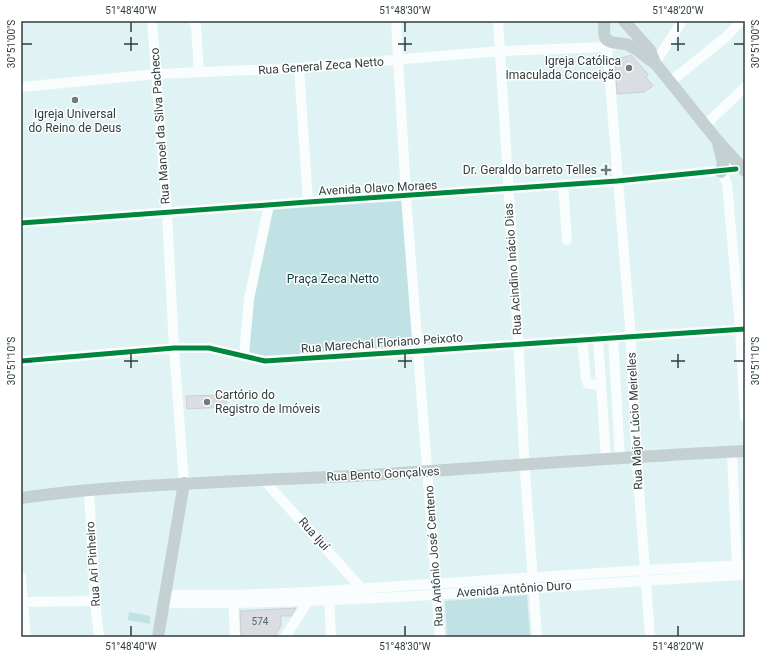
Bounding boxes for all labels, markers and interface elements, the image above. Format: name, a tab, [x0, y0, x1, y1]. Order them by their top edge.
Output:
text: 51°48'40"W	[105, 5, 157, 16]
text: 51°48'30"W	[379, 5, 431, 16]
text: 51°48'20"W	[652, 5, 704, 16]
text: 30°51'00"S	[6, 20, 17, 68]
text: 30°51'00"S	[750, 20, 761, 68]
street label: Rua Manoel da Silva Pacheco	[148, 47, 172, 205]
place label: Igreja Católica Imaculada Conceição	[506, 54, 621, 82]
street label: Rua General Zeca Netto	[258, 55, 384, 77]
marker: Igreja Católica Imaculada Conceição	[624, 63, 634, 73]
marker: Igreja Universal do Reino de Deus	[70, 95, 80, 105]
place label: Igreja Universal do Reino de Deus	[29, 107, 121, 135]
place label: Dr. Geraldo barreto Telles	[463, 163, 597, 177]
marker: Dr. Geraldo barreto Telles	[600, 164, 612, 176]
street label: Avenida Olavo Moraes	[318, 178, 438, 198]
street label: Rua Acindino Inácio Dias	[501, 203, 525, 335]
park label: Praça Zeca Netto	[287, 272, 379, 286]
street label: Rua Marechal Floriano Peixoto	[300, 330, 464, 356]
text: 30°51'10"S	[6, 337, 17, 385]
text: 30°51'10"S	[750, 337, 761, 385]
street label: Rua Major Lúcio Meirelles	[624, 352, 646, 490]
place label: Cartório do Registro de Imóveis	[215, 388, 320, 416]
marker: Cartório do Registro de Imóveis	[202, 397, 212, 407]
street label: Rua Bento Gonçalves	[326, 464, 440, 484]
street label: Rua Antônio José Centeno	[422, 485, 446, 627]
street label: Rua Ijuí	[296, 515, 333, 554]
street label: Rua Ari Pinheiro	[83, 521, 103, 607]
street label: Avenida Antônio Duro	[456, 578, 572, 600]
house number: 574	[252, 616, 269, 627]
text: 51°48'40"W	[105, 641, 157, 652]
text: 51°48'30"W	[379, 641, 431, 652]
text: 51°48'20"W	[652, 641, 704, 652]

